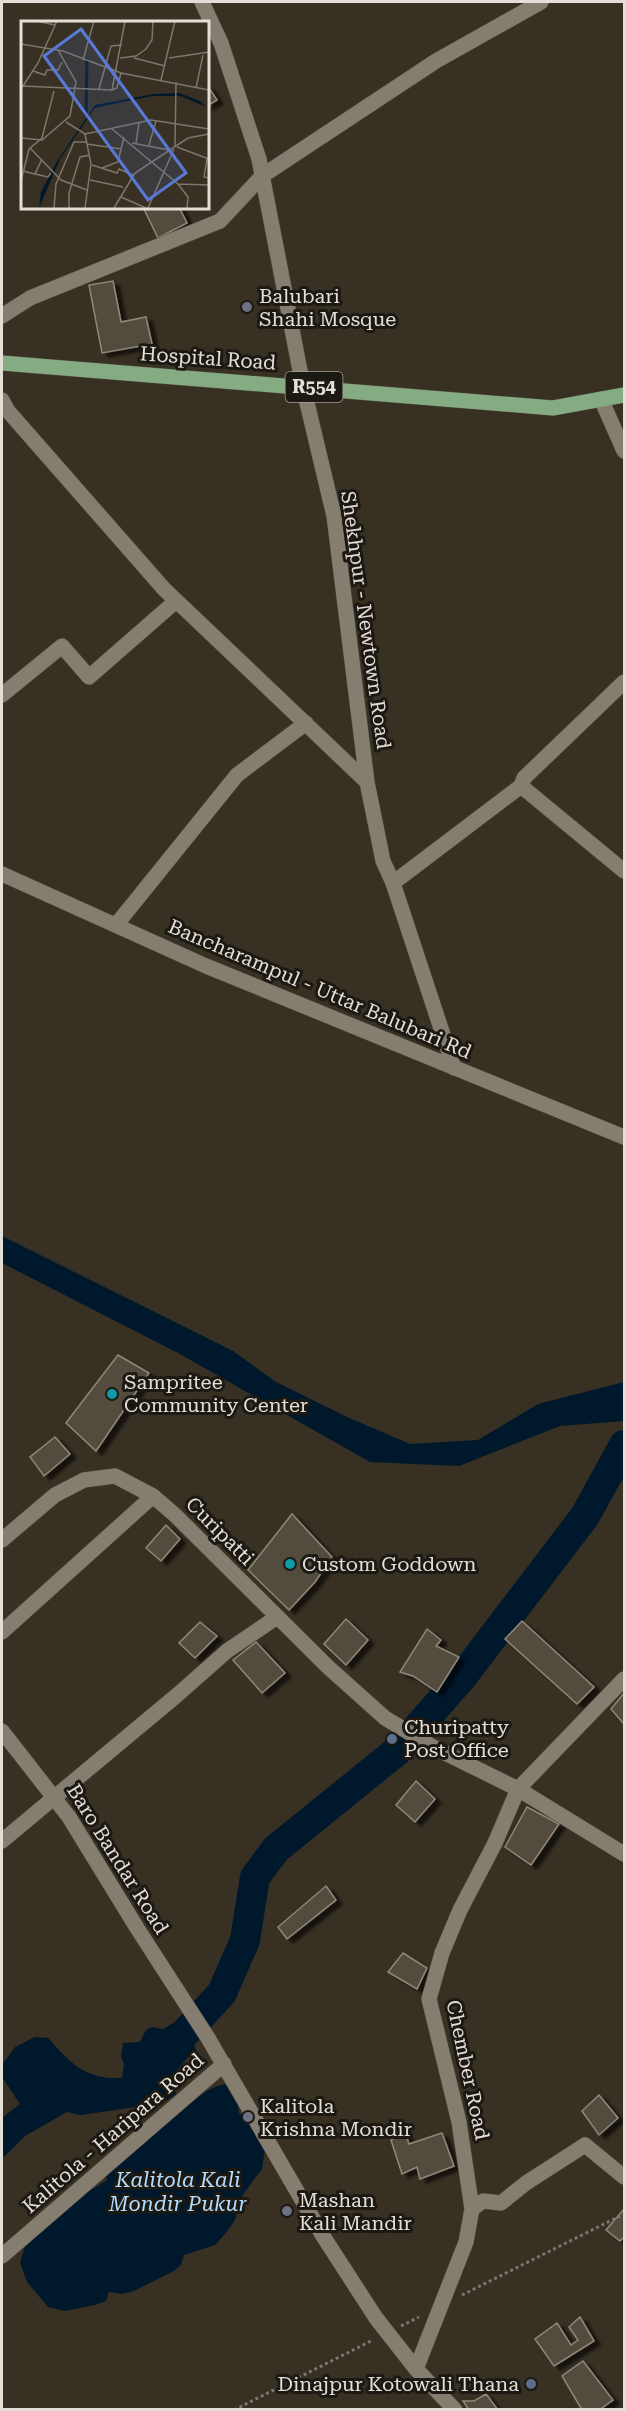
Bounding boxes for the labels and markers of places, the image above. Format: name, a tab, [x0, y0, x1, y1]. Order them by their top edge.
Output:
place label: Balubari Shahi Mosque	[259, 284, 396, 331]
marker: Balubari Shahi Mosque	[240, 300, 254, 314]
place label: Sampritee Community Center	[124, 1370, 308, 1417]
marker: Sampritee Community Center	[105, 1387, 119, 1401]
place label: Custom Goddown	[302, 1552, 477, 1576]
marker: Custom Goddown	[283, 1557, 297, 1571]
place label: Churipatty Post Office	[404, 1715, 509, 1762]
marker: Churipatty Post Office	[385, 1732, 399, 1746]
place label: Kalitola Krishna Mondir	[260, 2094, 412, 2141]
marker: Kalitola Krishna Mondir	[241, 2110, 255, 2124]
place label: Mashan Kali Mandir	[299, 2188, 412, 2235]
marker: Mashan Kali Mandir	[280, 2204, 294, 2218]
place label: Dinajpur Kotowali Thana	[277, 2372, 519, 2396]
marker: Dinajpur Kotowali Thana	[524, 2377, 538, 2391]

